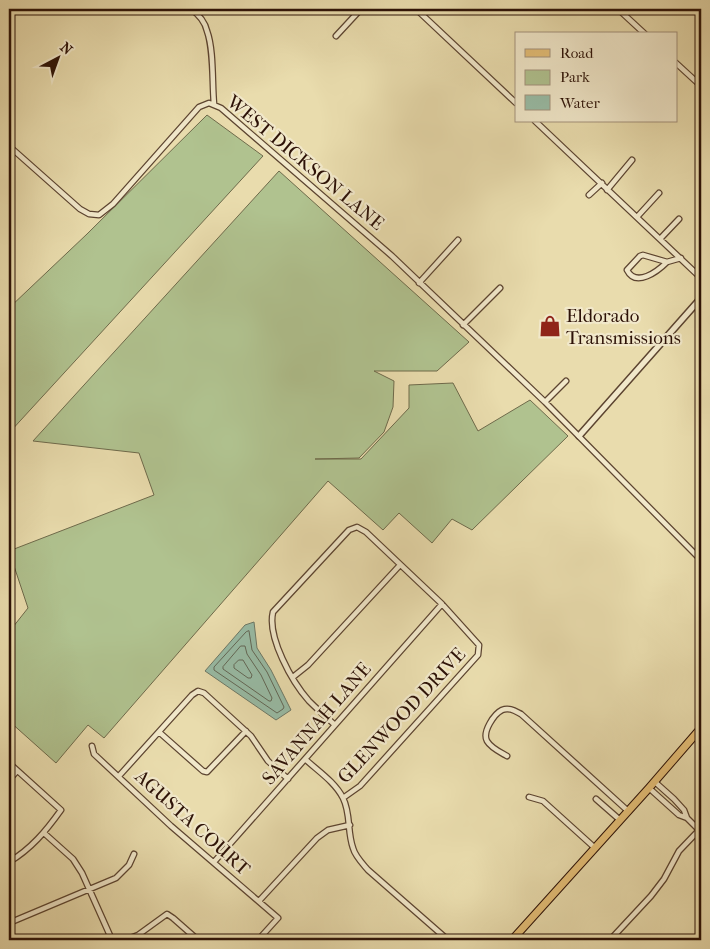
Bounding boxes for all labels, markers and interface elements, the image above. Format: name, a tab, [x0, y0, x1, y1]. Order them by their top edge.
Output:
north arrow	[32, 32, 82, 82]
legend	[515, 32, 678, 122]
text: N	[57, 39, 76, 59]
text: Road	[560, 44, 594, 62]
text: Park	[560, 68, 590, 86]
street label: WEST DICKSON LANE	[222, 90, 389, 235]
text: Water	[559, 94, 600, 112]
place label: Eldorado Transmissions	[566, 305, 681, 349]
shop icon: Eldorado Transmissions	[537, 313, 563, 339]
street label: GLENWOOD DRIVE	[333, 643, 470, 788]
street label: SAVANNAH LANE	[258, 658, 376, 789]
street label: AGUSTA COURT	[130, 765, 254, 880]

